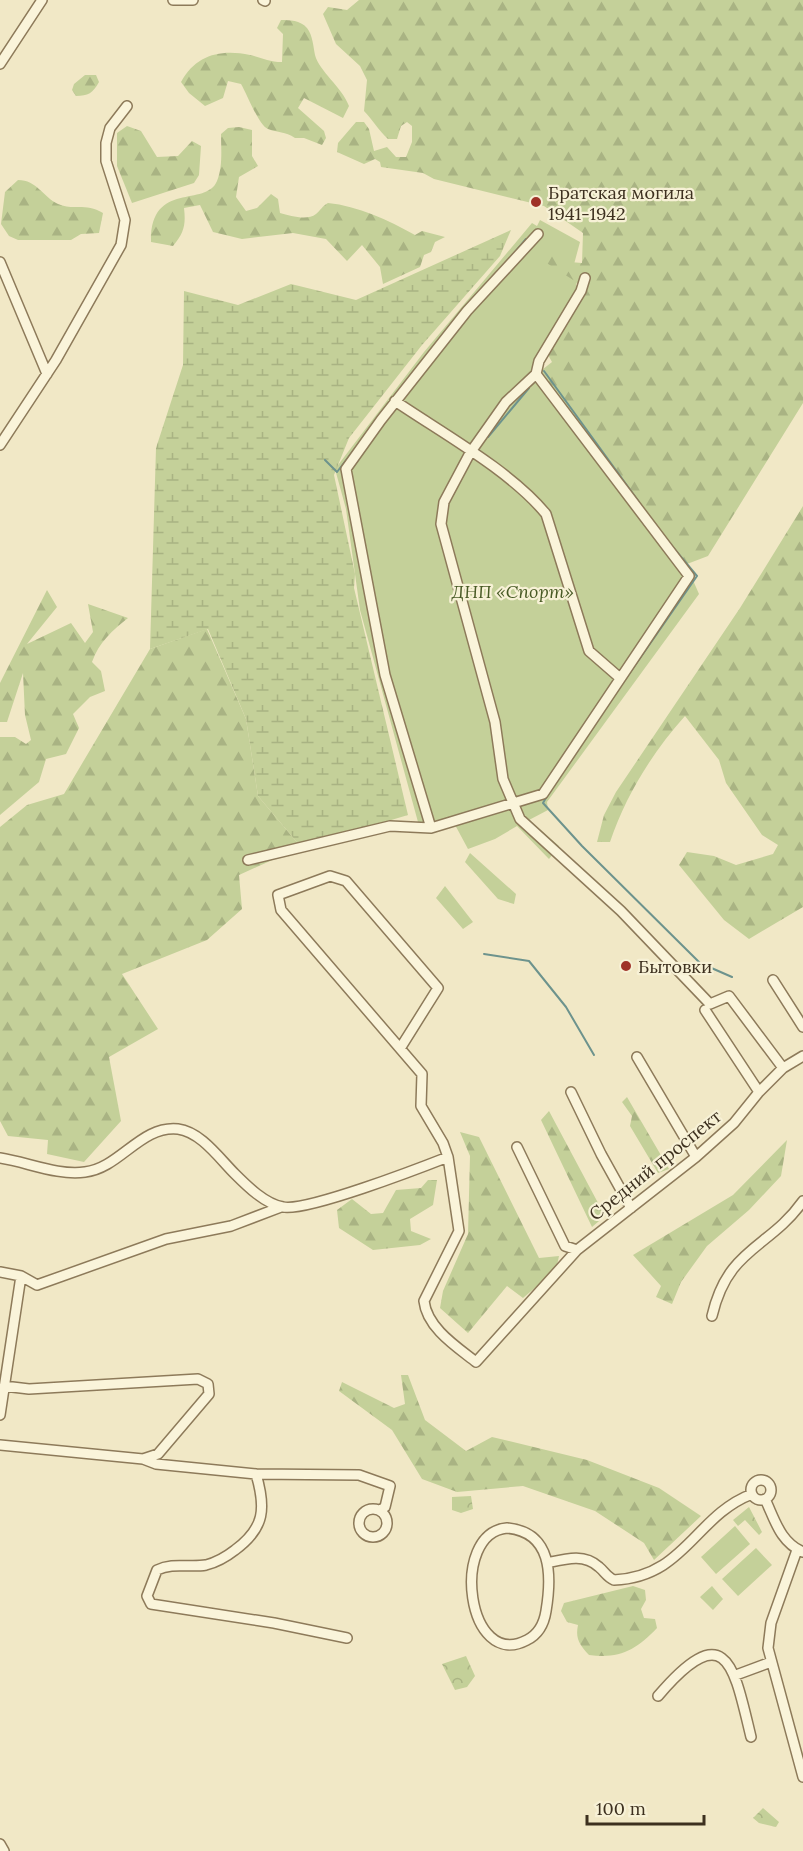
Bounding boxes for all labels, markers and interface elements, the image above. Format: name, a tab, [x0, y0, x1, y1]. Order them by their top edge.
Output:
place label: Братская могила 1941-1942	[548, 181, 694, 225]
marker: Братская могила 1941-1942	[529, 195, 543, 209]
park label: ДНП «Спорт»	[451, 580, 574, 603]
place label: Бытовки	[638, 955, 712, 978]
marker: Бытовки	[619, 959, 633, 973]
street label: Средний проспект	[584, 1105, 726, 1225]
scale bar	[587, 1788, 704, 1826]
text: 100 m	[596, 1797, 646, 1820]

